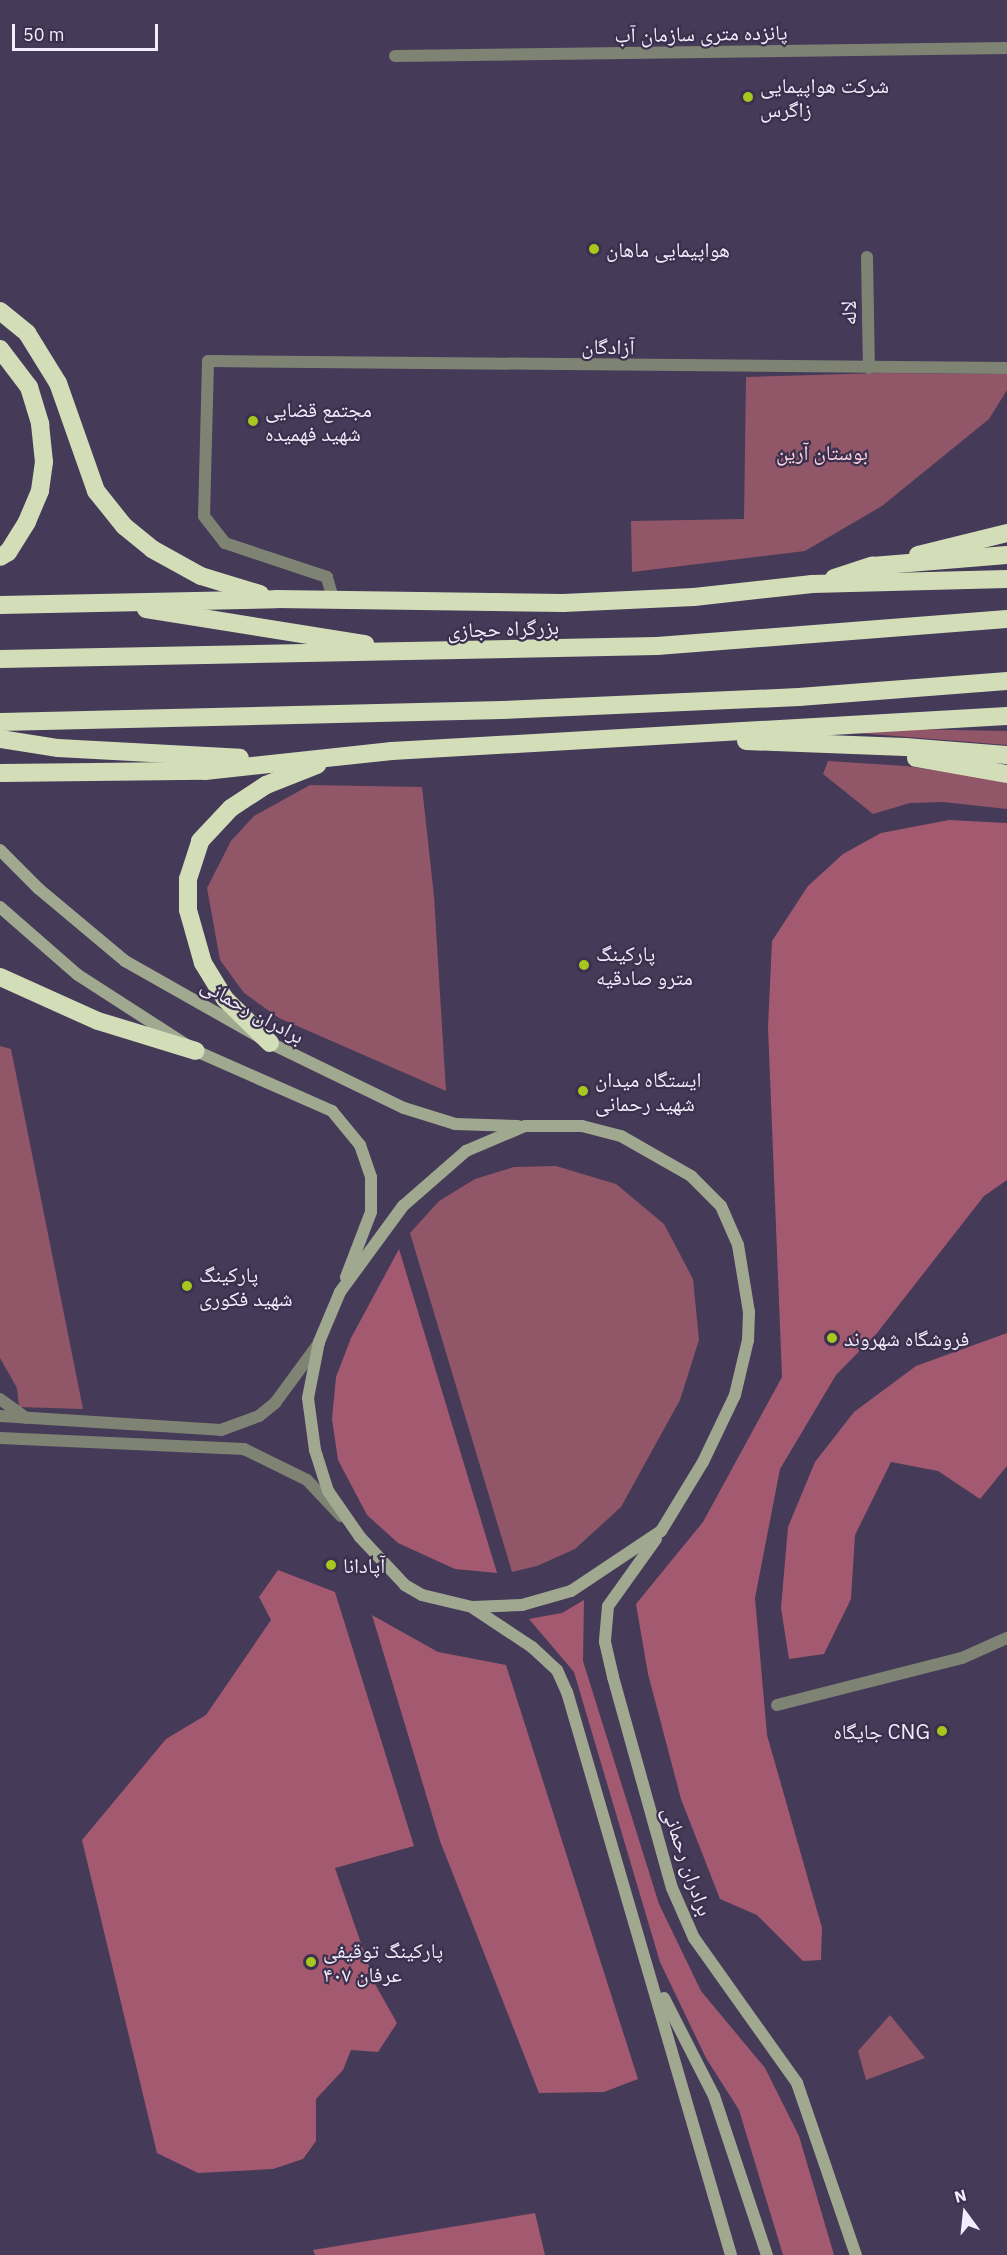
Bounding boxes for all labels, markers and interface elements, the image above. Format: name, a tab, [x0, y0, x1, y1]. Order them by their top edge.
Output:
scale bar	[15, 12, 160, 50]
street label: پانزده متری سازمان آب	[614, 19, 788, 47]
text: 50 m	[23, 23, 65, 46]
place label: شرکت هواپیمایی زاگرس	[760, 72, 889, 122]
marker: شرکت هواپیمایی زاگرس	[741, 90, 755, 104]
place label: هواپیمایی ماهان	[606, 236, 730, 262]
marker: هواپیمایی ماهان	[587, 242, 601, 256]
street label: لاله	[835, 300, 861, 326]
street label: آزادگان	[581, 333, 635, 359]
place label: مجتمع قضایی شهید فهمیده	[265, 396, 372, 446]
marker: مجتمع قضایی شهید فهمیده	[246, 414, 260, 428]
park label: بوستان آرین	[776, 439, 868, 465]
street label: بزرگراه حجازی	[447, 613, 559, 643]
place label: پارکینگ مترو صادقیه	[596, 940, 693, 990]
marker: پارکینگ مترو صادقیه	[577, 958, 591, 972]
street label: برادران رحمانی	[197, 971, 309, 1049]
place label: ایستگاه میدان شهید رحمانی	[595, 1066, 702, 1116]
marker: ایستگاه میدان شهید رحمانی	[576, 1084, 590, 1098]
place label: پارکینگ شهید فکوری	[199, 1261, 293, 1311]
marker: پارکینگ شهید فکوری	[180, 1279, 194, 1293]
place label: فروشگاه شهروند	[844, 1325, 969, 1351]
marker: فروشگاه شهروند	[825, 1331, 839, 1345]
place label: آپادانا	[343, 1552, 385, 1578]
marker: آپادانا	[324, 1558, 338, 1572]
place label: جایگاه CNG	[833, 1718, 930, 1744]
marker: جایگاه CNG	[935, 1724, 949, 1738]
street label: برادران رحمانی	[658, 1803, 718, 1919]
place label: پارکینگ توقیفی عرفان ۴۰۷	[323, 1937, 443, 1987]
marker: پارکینگ توقیفی عرفان ۴۰۷	[304, 1955, 318, 1969]
north arrow	[935, 2183, 995, 2243]
text: N	[952, 2184, 969, 2207]

